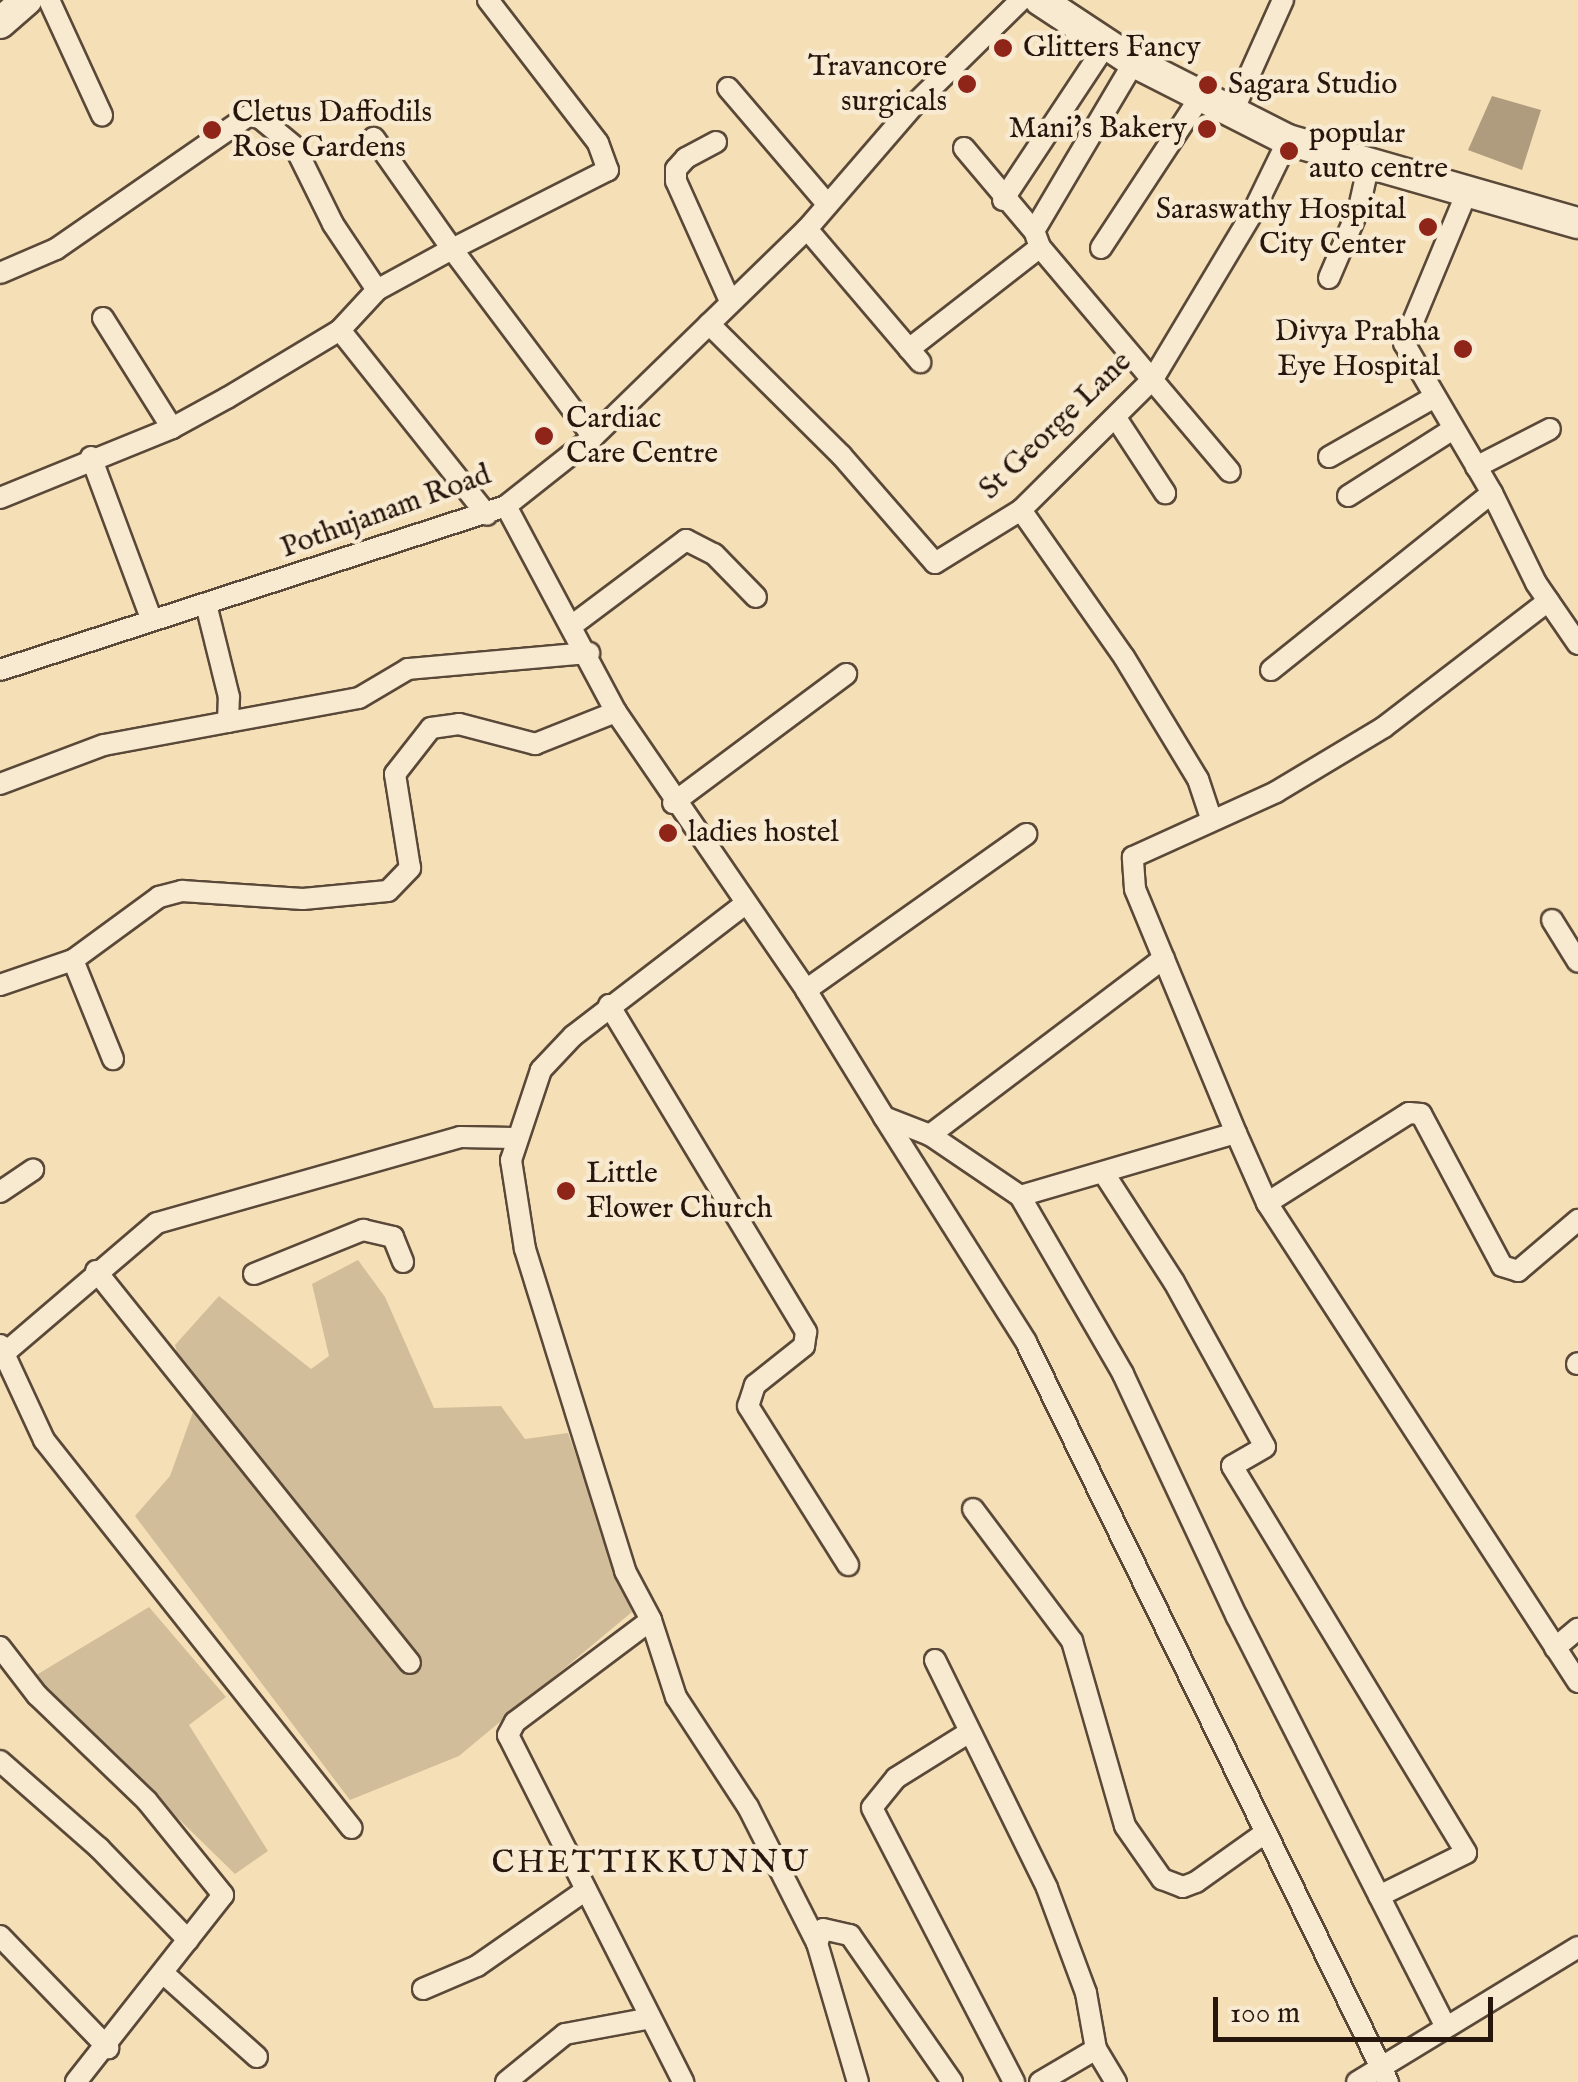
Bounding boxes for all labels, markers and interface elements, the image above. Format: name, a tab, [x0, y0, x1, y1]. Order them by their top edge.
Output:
place label: Glitters Fancy	[1023, 30, 1201, 66]
marker: Glitters Fancy	[992, 37, 1014, 59]
place label: Travancore surgicals	[808, 49, 947, 120]
place label: Sagara Studio	[1228, 67, 1397, 103]
marker: Travancore surgicals	[956, 73, 978, 95]
marker: Sagara Studio	[1197, 74, 1219, 96]
place label: Cletus Daffodils Rose Gardens	[232, 95, 432, 166]
place label: Mani's Bakery	[1008, 111, 1187, 147]
place label: popular auto centre	[1309, 116, 1448, 186]
marker: Mani's Bakery	[1196, 118, 1218, 140]
marker: Cletus Daffodils Rose Gardens	[201, 119, 223, 141]
marker: popular auto centre	[1278, 140, 1300, 162]
place label: Saraswathy Hospital City Center	[1156, 192, 1406, 262]
marker: Saraswathy Hospital City Center	[1415, 214, 1441, 240]
place label: Divya Prabha Eye Hospital	[1275, 314, 1440, 384]
marker: Divya Prabha Eye Hospital	[1450, 336, 1476, 362]
street label: St George Lane	[972, 344, 1140, 508]
place label: Cardiac Care Centre	[566, 401, 718, 472]
marker: Cardiac Care Centre	[531, 423, 557, 449]
street label: Pothujanam Road	[276, 457, 496, 567]
place label: ladies hostel	[688, 815, 839, 851]
marker: ladies hostel	[657, 822, 679, 844]
place label: Little Flower Church	[586, 1156, 773, 1226]
marker: Little Flower Church	[555, 1180, 577, 1202]
district label: CHETTIKKUNNU	[492, 1845, 810, 1883]
scale bar	[1218, 1977, 1498, 2039]
text: 100 m	[1230, 1995, 1300, 2033]

